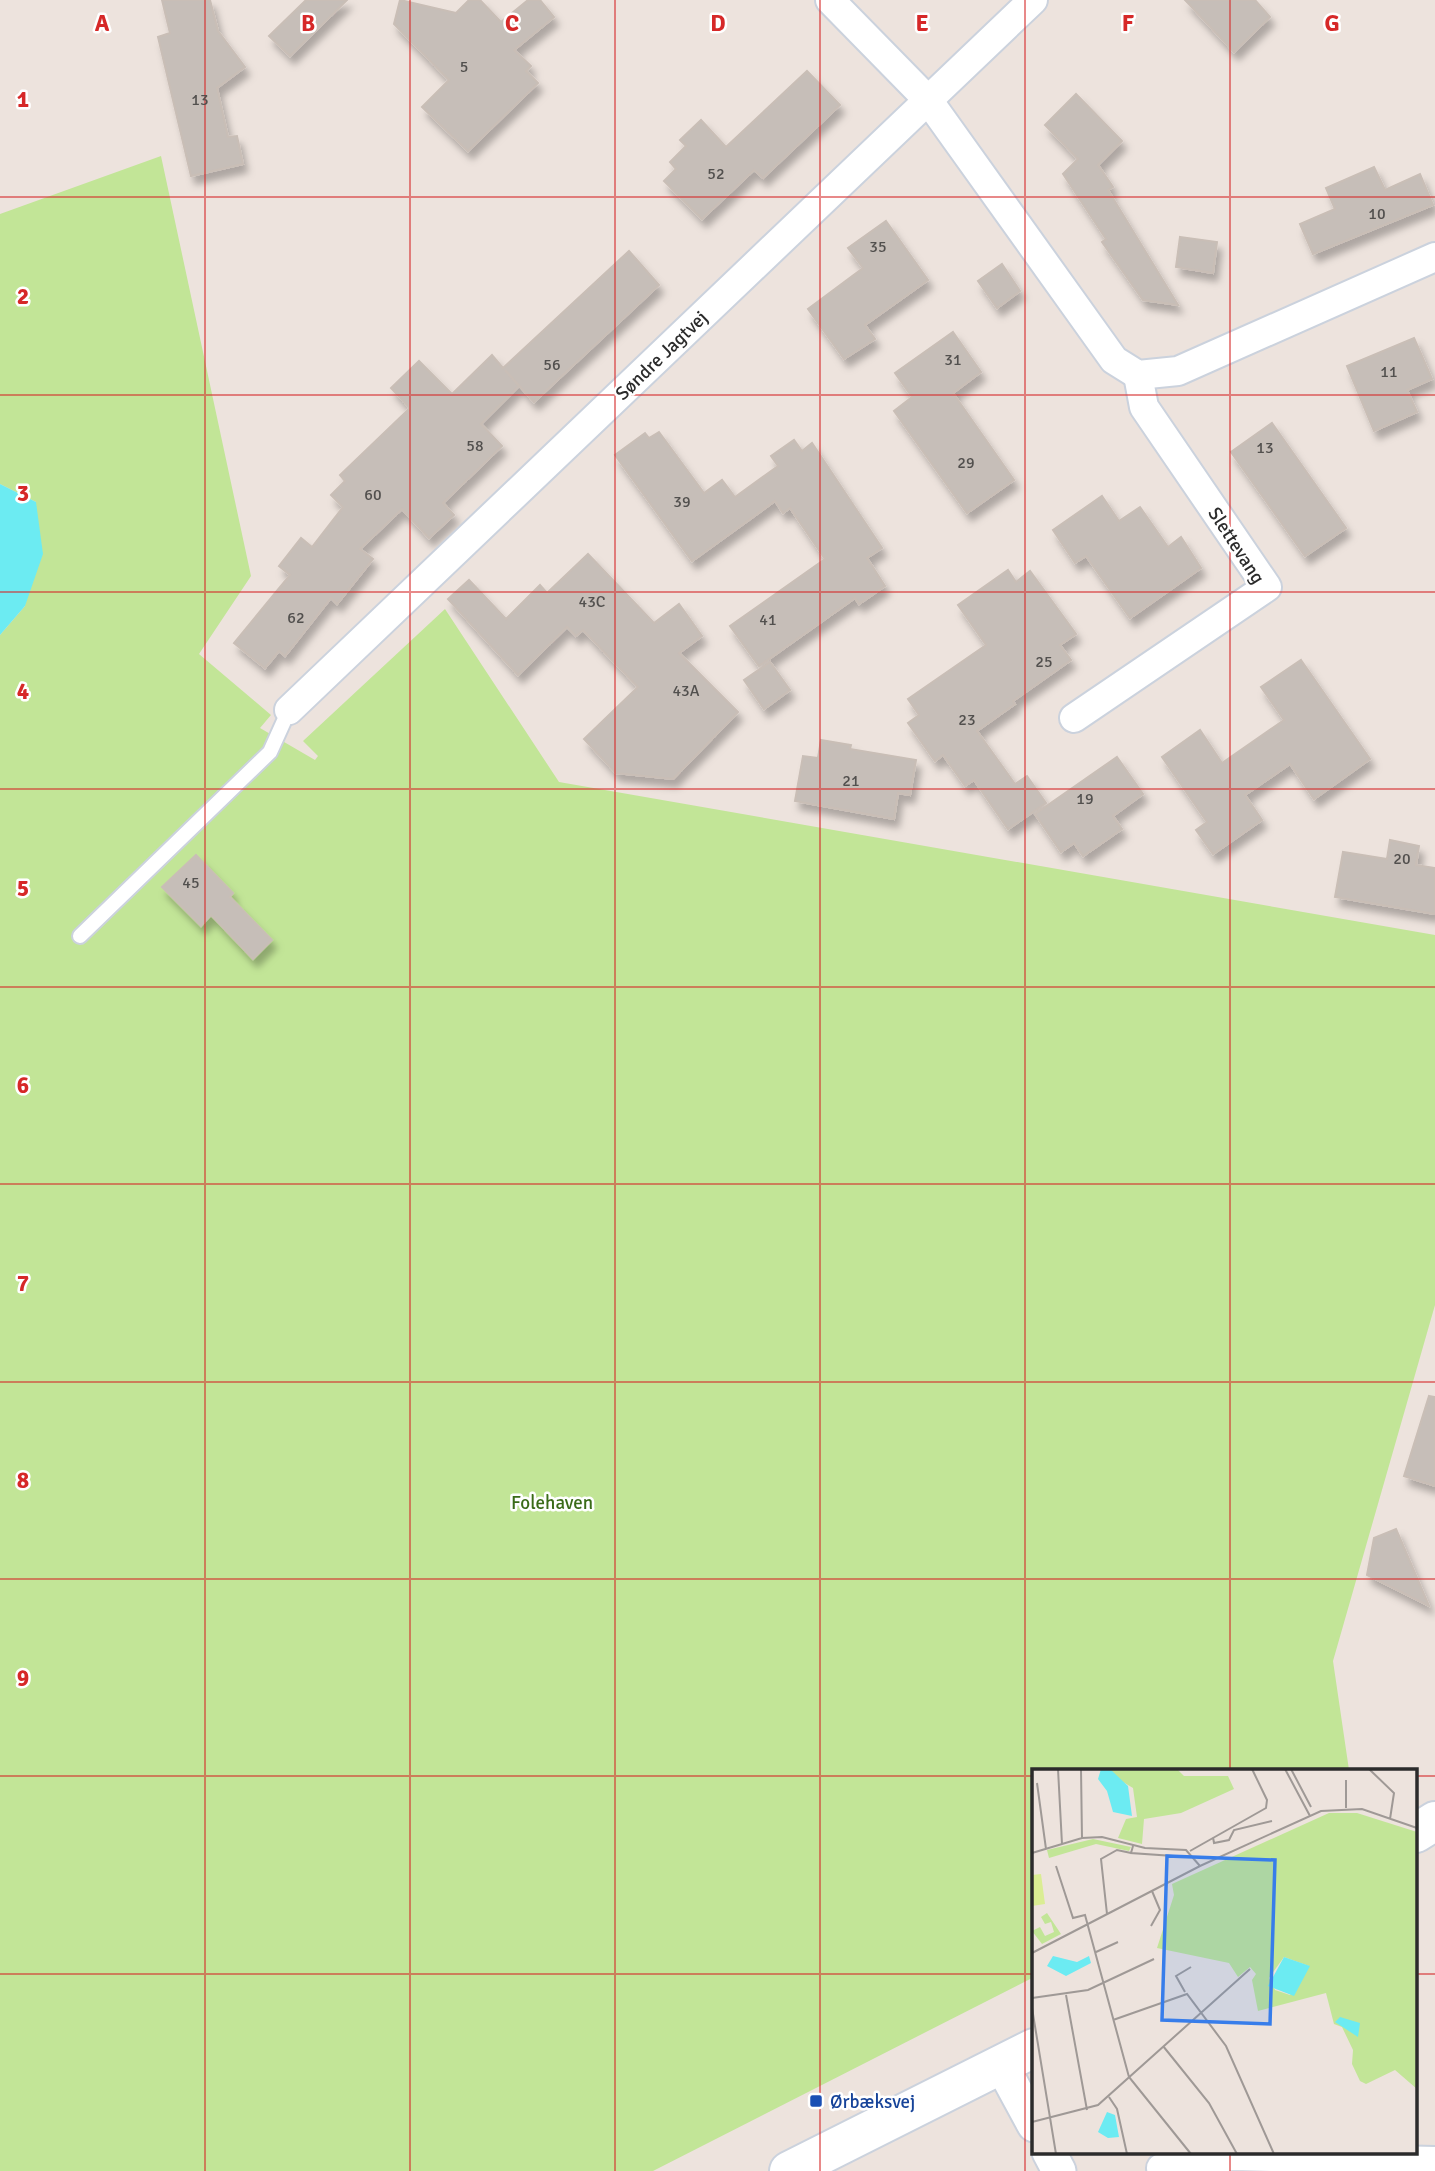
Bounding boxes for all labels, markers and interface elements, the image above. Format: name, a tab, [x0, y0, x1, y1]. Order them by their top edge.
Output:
text: A	[95, 9, 110, 38]
text: B	[301, 9, 315, 38]
text: C	[505, 9, 519, 38]
text: D	[710, 9, 726, 38]
text: E	[915, 9, 929, 38]
text: F	[1122, 9, 1134, 38]
text: G	[1324, 9, 1340, 38]
house number: 5	[460, 57, 468, 77]
text: 1	[17, 85, 29, 114]
house number: 13	[191, 90, 209, 110]
house number: 52	[707, 164, 725, 184]
house number: 10	[1368, 204, 1386, 224]
house number: 35	[869, 237, 887, 257]
text: 2	[17, 282, 29, 311]
street label: Søndre Jagtvej	[611, 306, 713, 406]
house number: 31	[944, 350, 962, 370]
house number: 56	[543, 355, 561, 375]
house number: 11	[1380, 362, 1398, 382]
house number: 58	[466, 436, 484, 456]
house number: 13	[1256, 438, 1274, 458]
house number: 29	[957, 453, 975, 473]
text: 3	[17, 479, 29, 508]
house number: 60	[364, 485, 382, 505]
house number: 39	[673, 492, 691, 512]
street label: Slettevang	[1203, 503, 1270, 588]
house number: 43C	[579, 592, 606, 612]
house number: 62	[287, 608, 305, 628]
house number: 41	[759, 610, 777, 630]
house number: 25	[1035, 652, 1053, 672]
text: 4	[17, 677, 29, 706]
house number: 43A	[672, 681, 700, 701]
house number: 23	[958, 710, 976, 730]
house number: 21	[842, 771, 860, 791]
house number: 19	[1076, 789, 1094, 809]
house number: 20	[1393, 849, 1411, 869]
house number: 45	[182, 873, 200, 893]
text: 5	[17, 874, 29, 903]
text: 6	[17, 1071, 29, 1100]
text: 7	[17, 1269, 29, 1298]
text: 8	[17, 1466, 29, 1495]
park label: Folehaven	[511, 1491, 593, 1515]
text: 9	[17, 1664, 29, 1693]
inset map	[1032, 1769, 1418, 2154]
place label: Ørbæksvej	[830, 2090, 915, 2114]
marker: Ørbæksvej	[808, 2093, 824, 2109]

